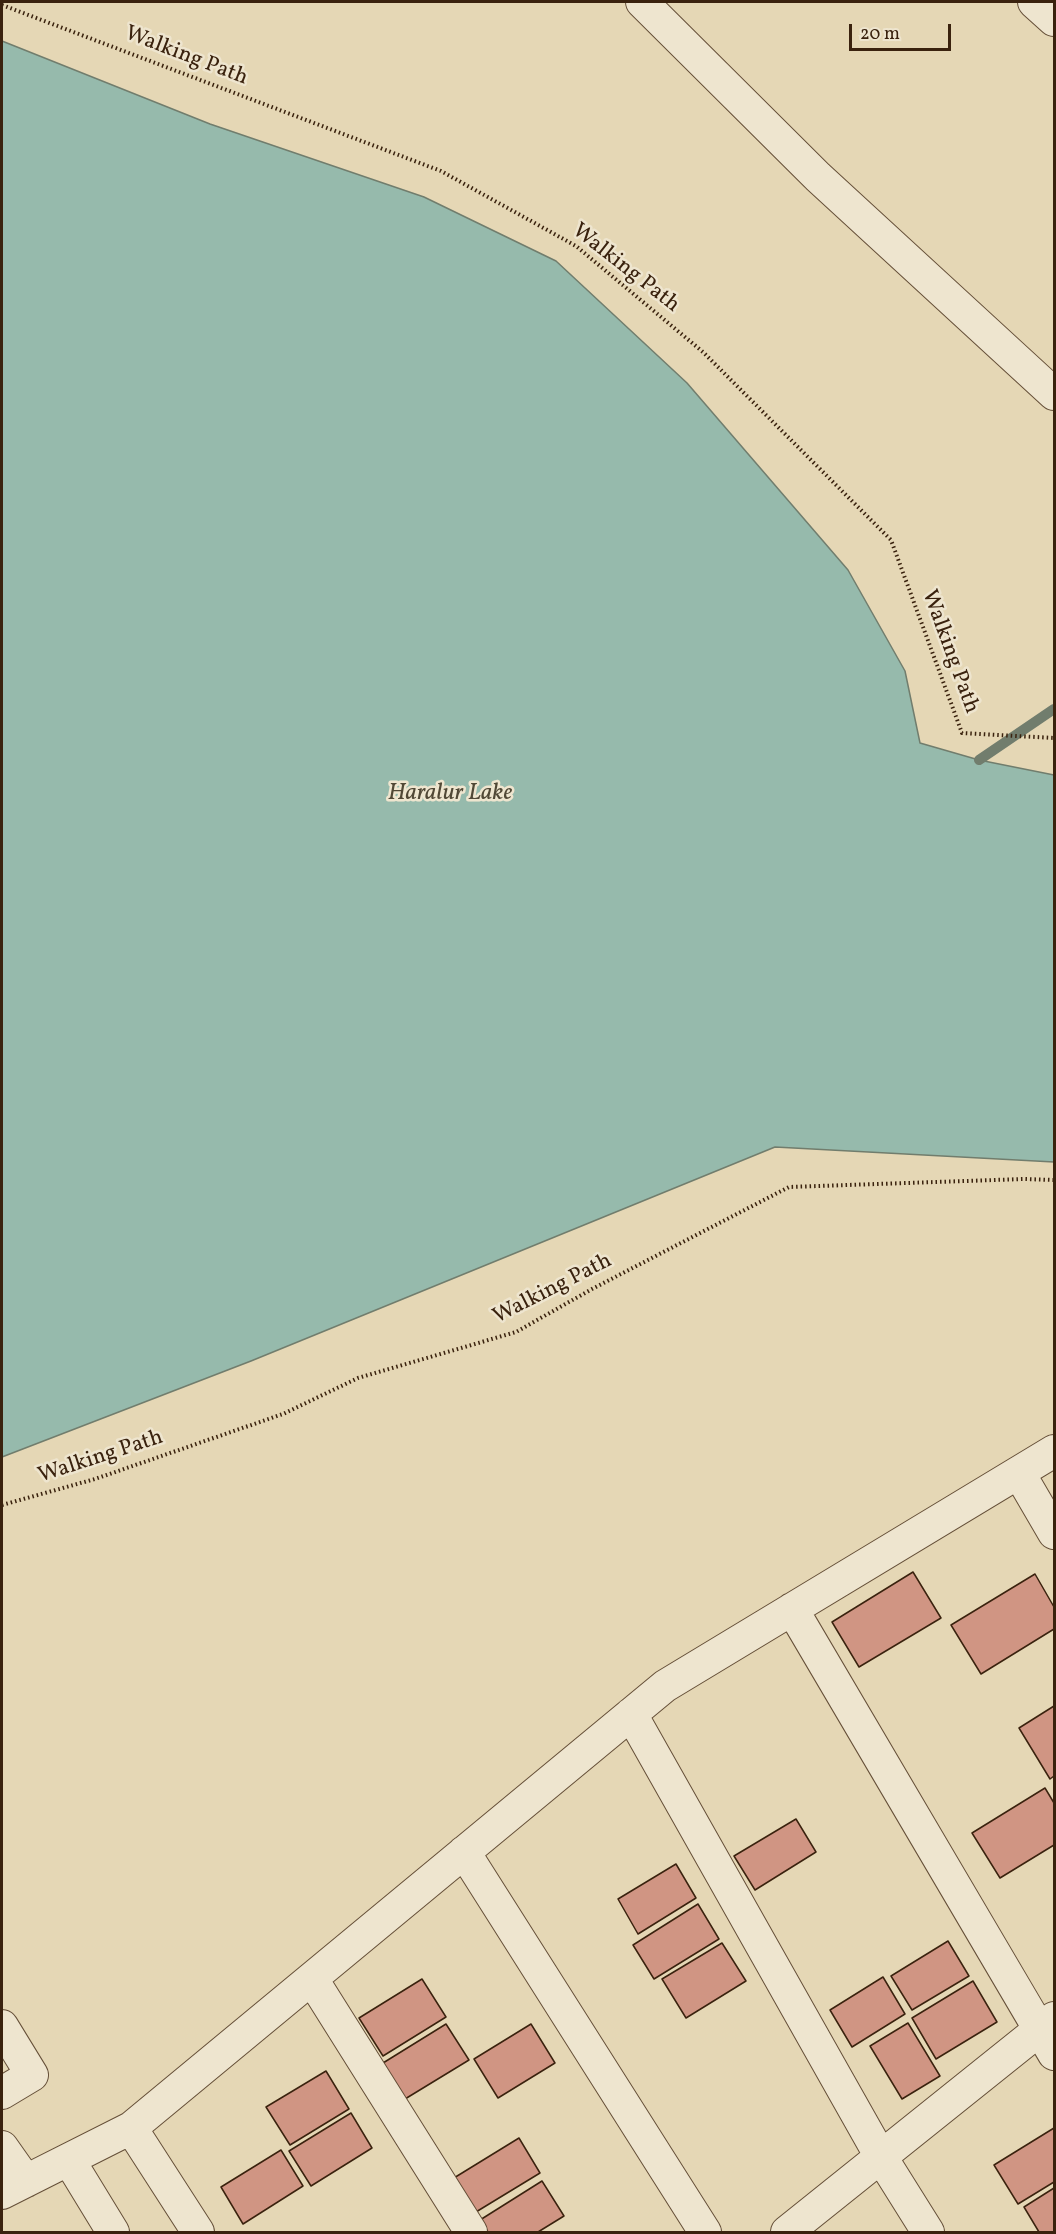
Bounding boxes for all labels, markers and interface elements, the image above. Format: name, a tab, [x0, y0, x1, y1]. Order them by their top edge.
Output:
scale bar	[852, 12, 954, 50]
street label: Walking Path	[121, 21, 251, 93]
text: 20 m	[860, 22, 900, 47]
street label: Walking Path	[566, 219, 684, 319]
street label: Walking Path	[914, 587, 984, 717]
water label: Haralur Lake	[388, 781, 512, 809]
street label: Walking Path	[489, 1249, 617, 1331]
street label: Walking Path	[35, 1425, 167, 1491]

